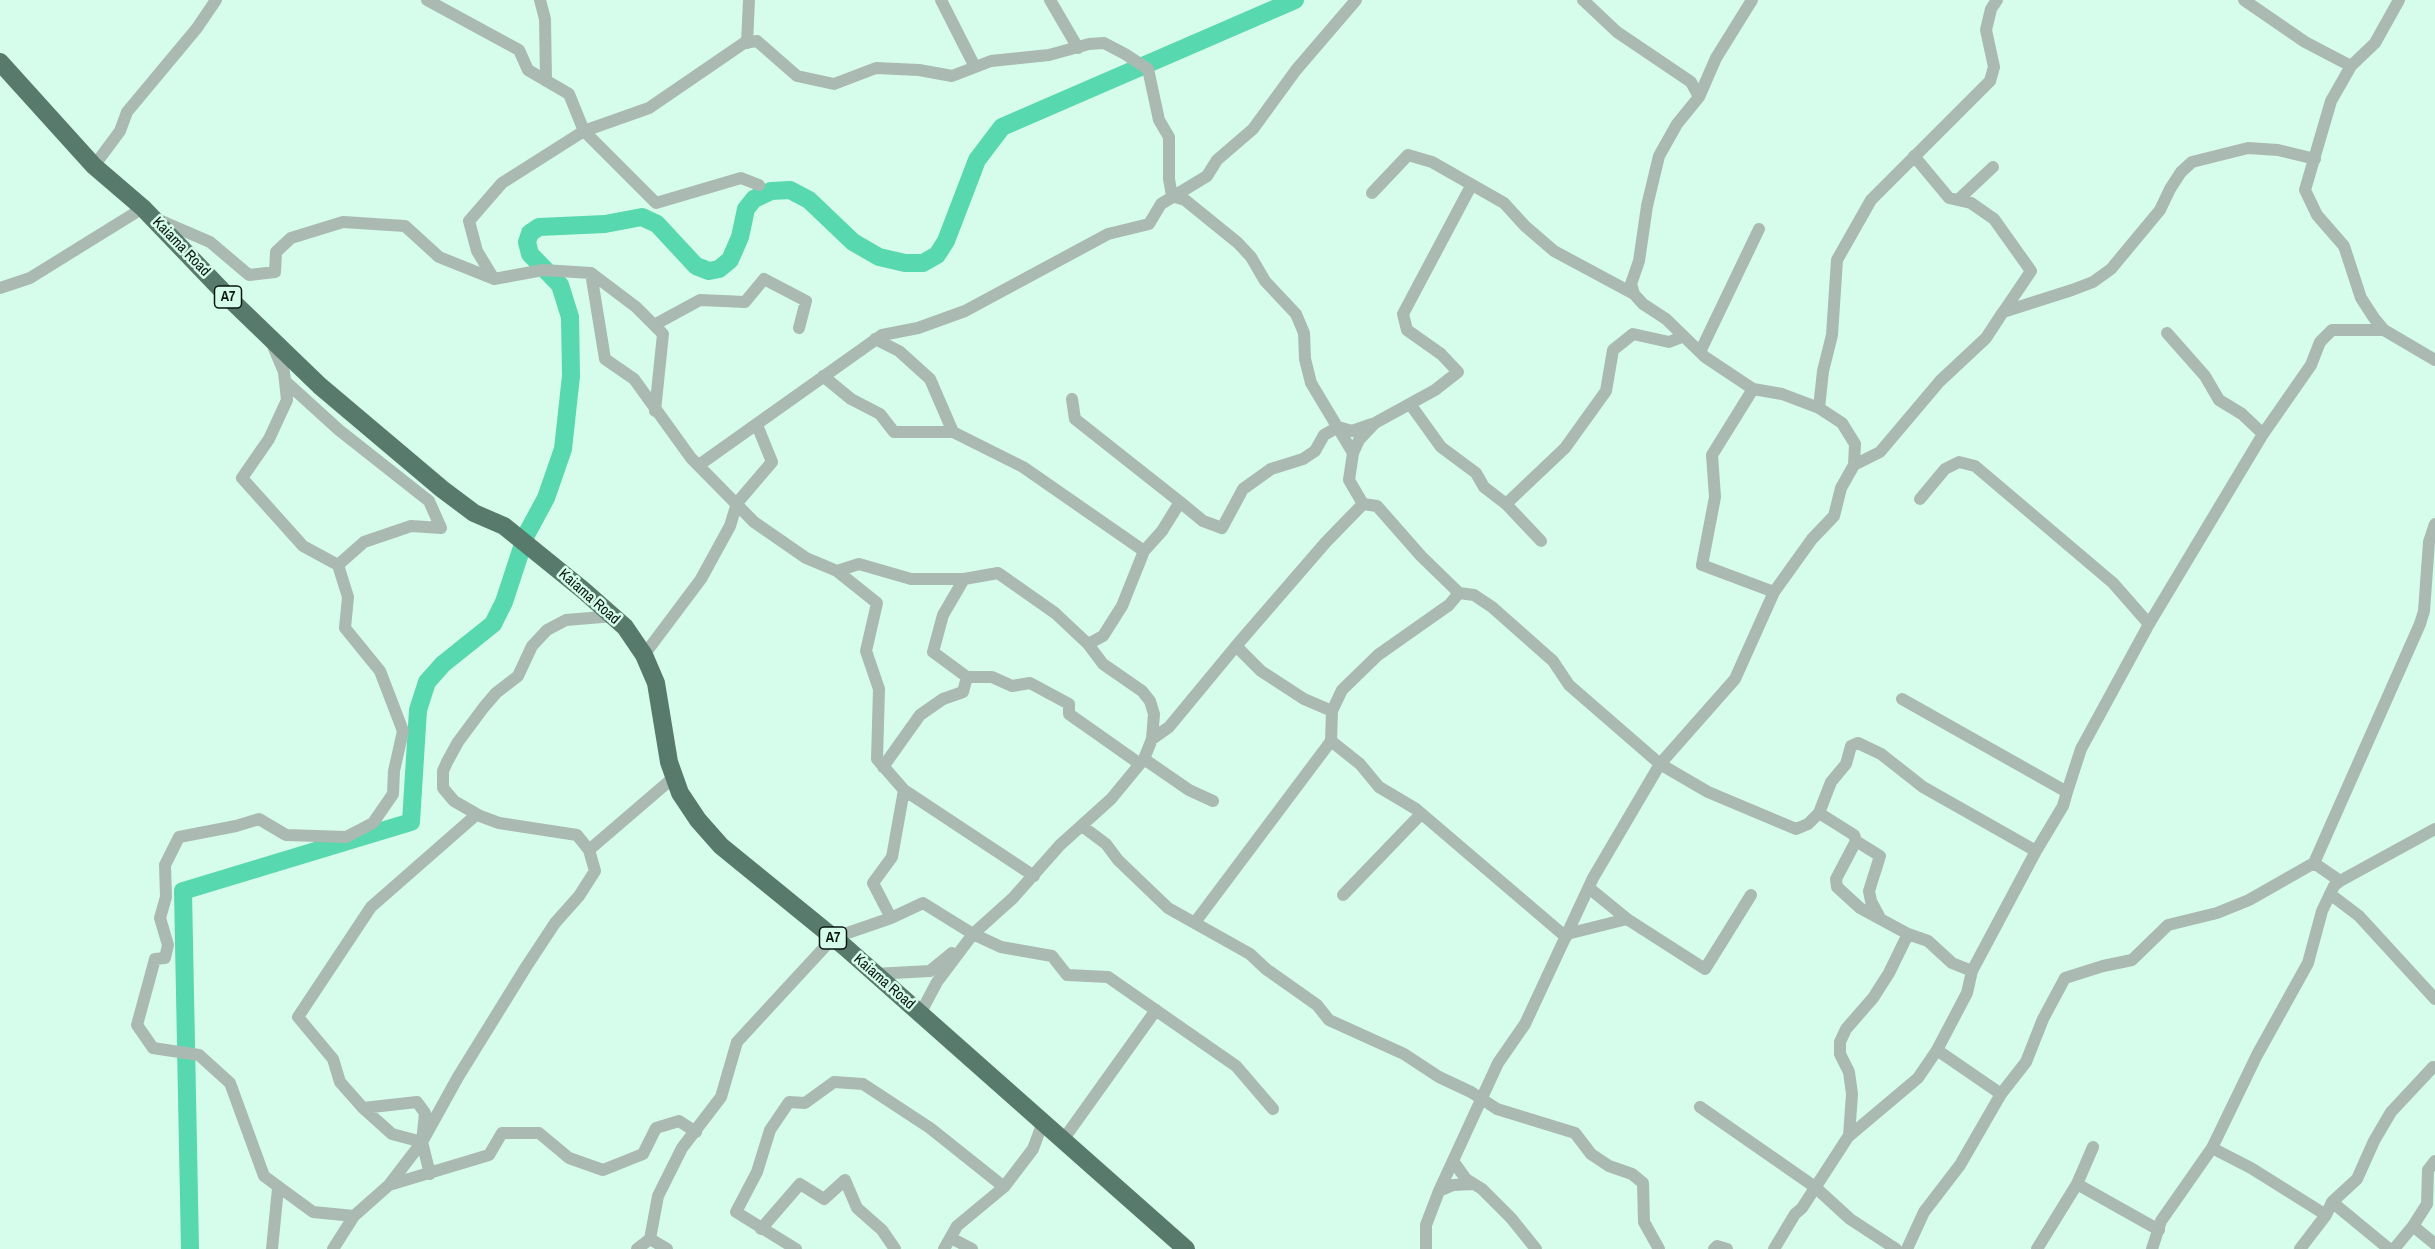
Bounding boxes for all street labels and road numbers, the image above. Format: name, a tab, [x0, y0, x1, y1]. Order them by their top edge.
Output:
street label: Kaiama Road	[148, 214, 214, 280]
road number: A7	[214, 286, 242, 308]
street label: Kaiama Road	[555, 566, 623, 628]
road number: A7	[820, 927, 846, 949]
street label: Kaiama Road	[850, 951, 918, 1013]

